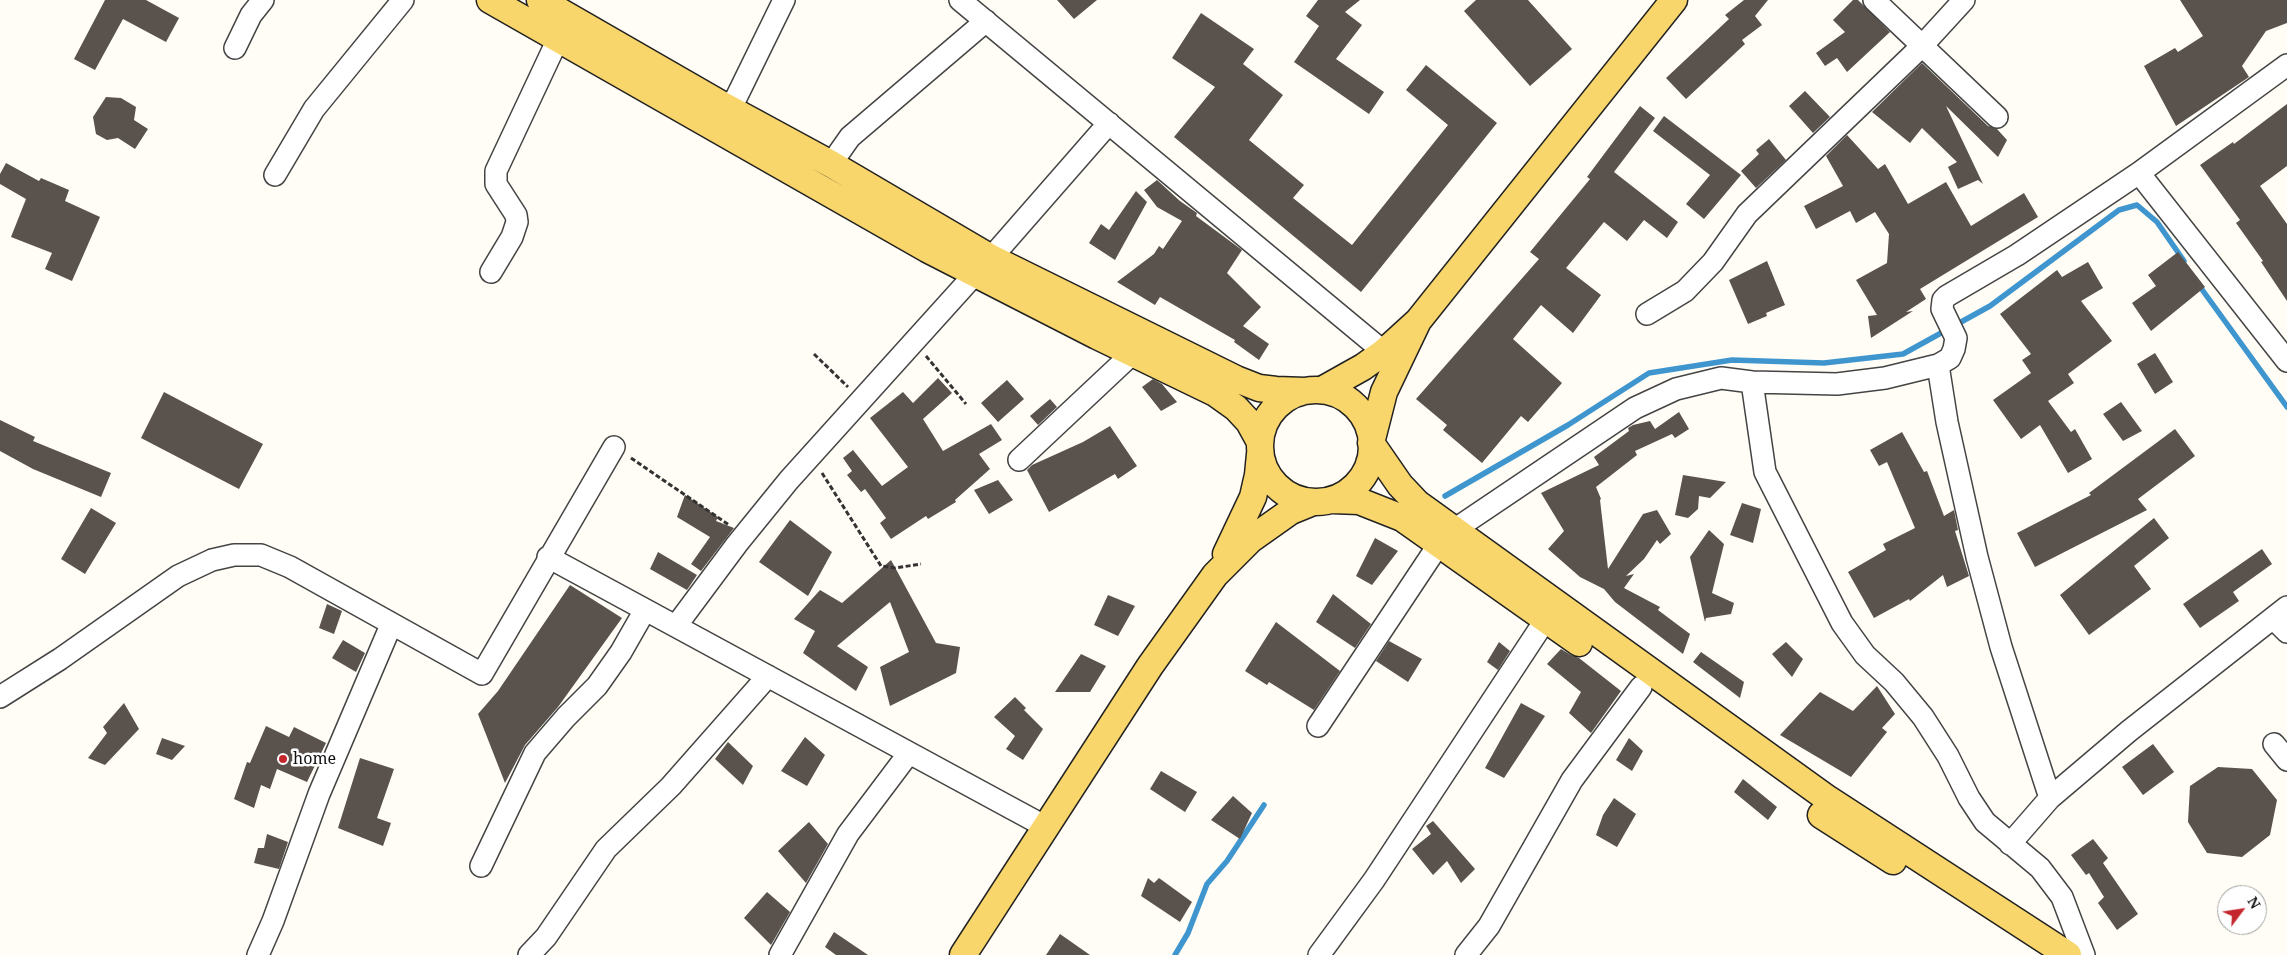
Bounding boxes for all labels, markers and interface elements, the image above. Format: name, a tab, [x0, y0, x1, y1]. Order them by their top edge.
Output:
place label: home	[293, 749, 336, 769]
marker: home	[277, 753, 289, 765]
north arrow	[2217, 885, 2267, 935]
text: N	[2243, 893, 2265, 912]

